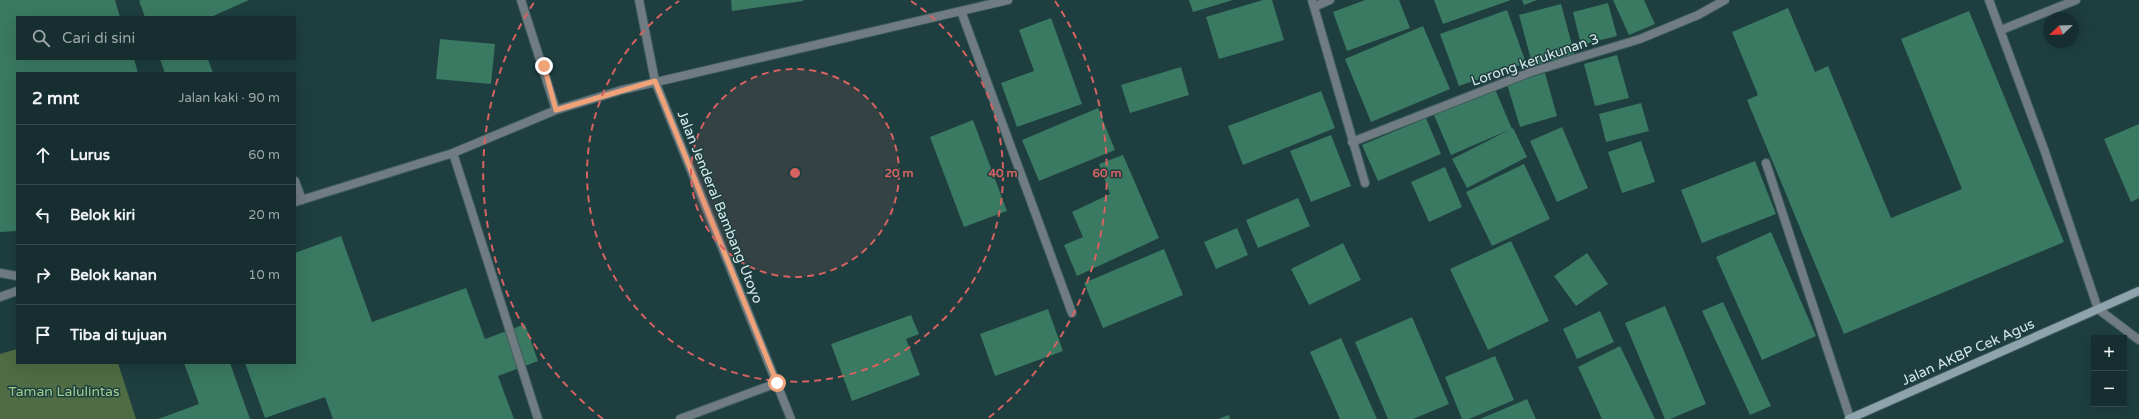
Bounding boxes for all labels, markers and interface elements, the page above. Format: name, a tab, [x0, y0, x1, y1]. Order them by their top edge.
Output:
north arrow	[2043, 12, 2079, 48]
search box	[16, 16, 296, 60]
icon: search	[30, 27, 52, 49]
text: Cari di sini	[62, 29, 135, 47]
street label: Lorong kerukunan 3	[1469, 30, 1601, 90]
route end	[535, 57, 553, 75]
text: 2 mnt	[32, 88, 79, 109]
text: Jalan kaki · 90 m	[178, 90, 280, 106]
street label: Jalan Jenderal Bambang Utoyo	[673, 108, 767, 306]
icon: ahead	[32, 144, 54, 166]
text: Lurus	[70, 146, 110, 164]
text: 60 m	[248, 147, 280, 163]
centre of rings	[788, 166, 802, 180]
text: 20 m	[884, 166, 914, 180]
text: 40 m	[988, 166, 1018, 180]
text: 60 m	[1092, 166, 1122, 180]
icon: left	[32, 204, 54, 226]
text: Belok kiri	[70, 206, 135, 224]
text: 20 m	[248, 207, 280, 223]
icon: right	[32, 264, 54, 286]
text: Belok kanan	[70, 266, 157, 284]
text: 10 m	[248, 267, 280, 283]
street label: Jalan AKBP Cek Agus	[1899, 315, 2037, 389]
icon: arrive	[32, 324, 54, 346]
text: Tiba di tujuan	[70, 326, 167, 344]
map controls	[2091, 335, 2127, 407]
button: +	[2091, 335, 2127, 371]
button: −	[2091, 371, 2127, 407]
route start	[768, 374, 786, 392]
park label: Taman Lalulintas	[8, 383, 120, 400]

